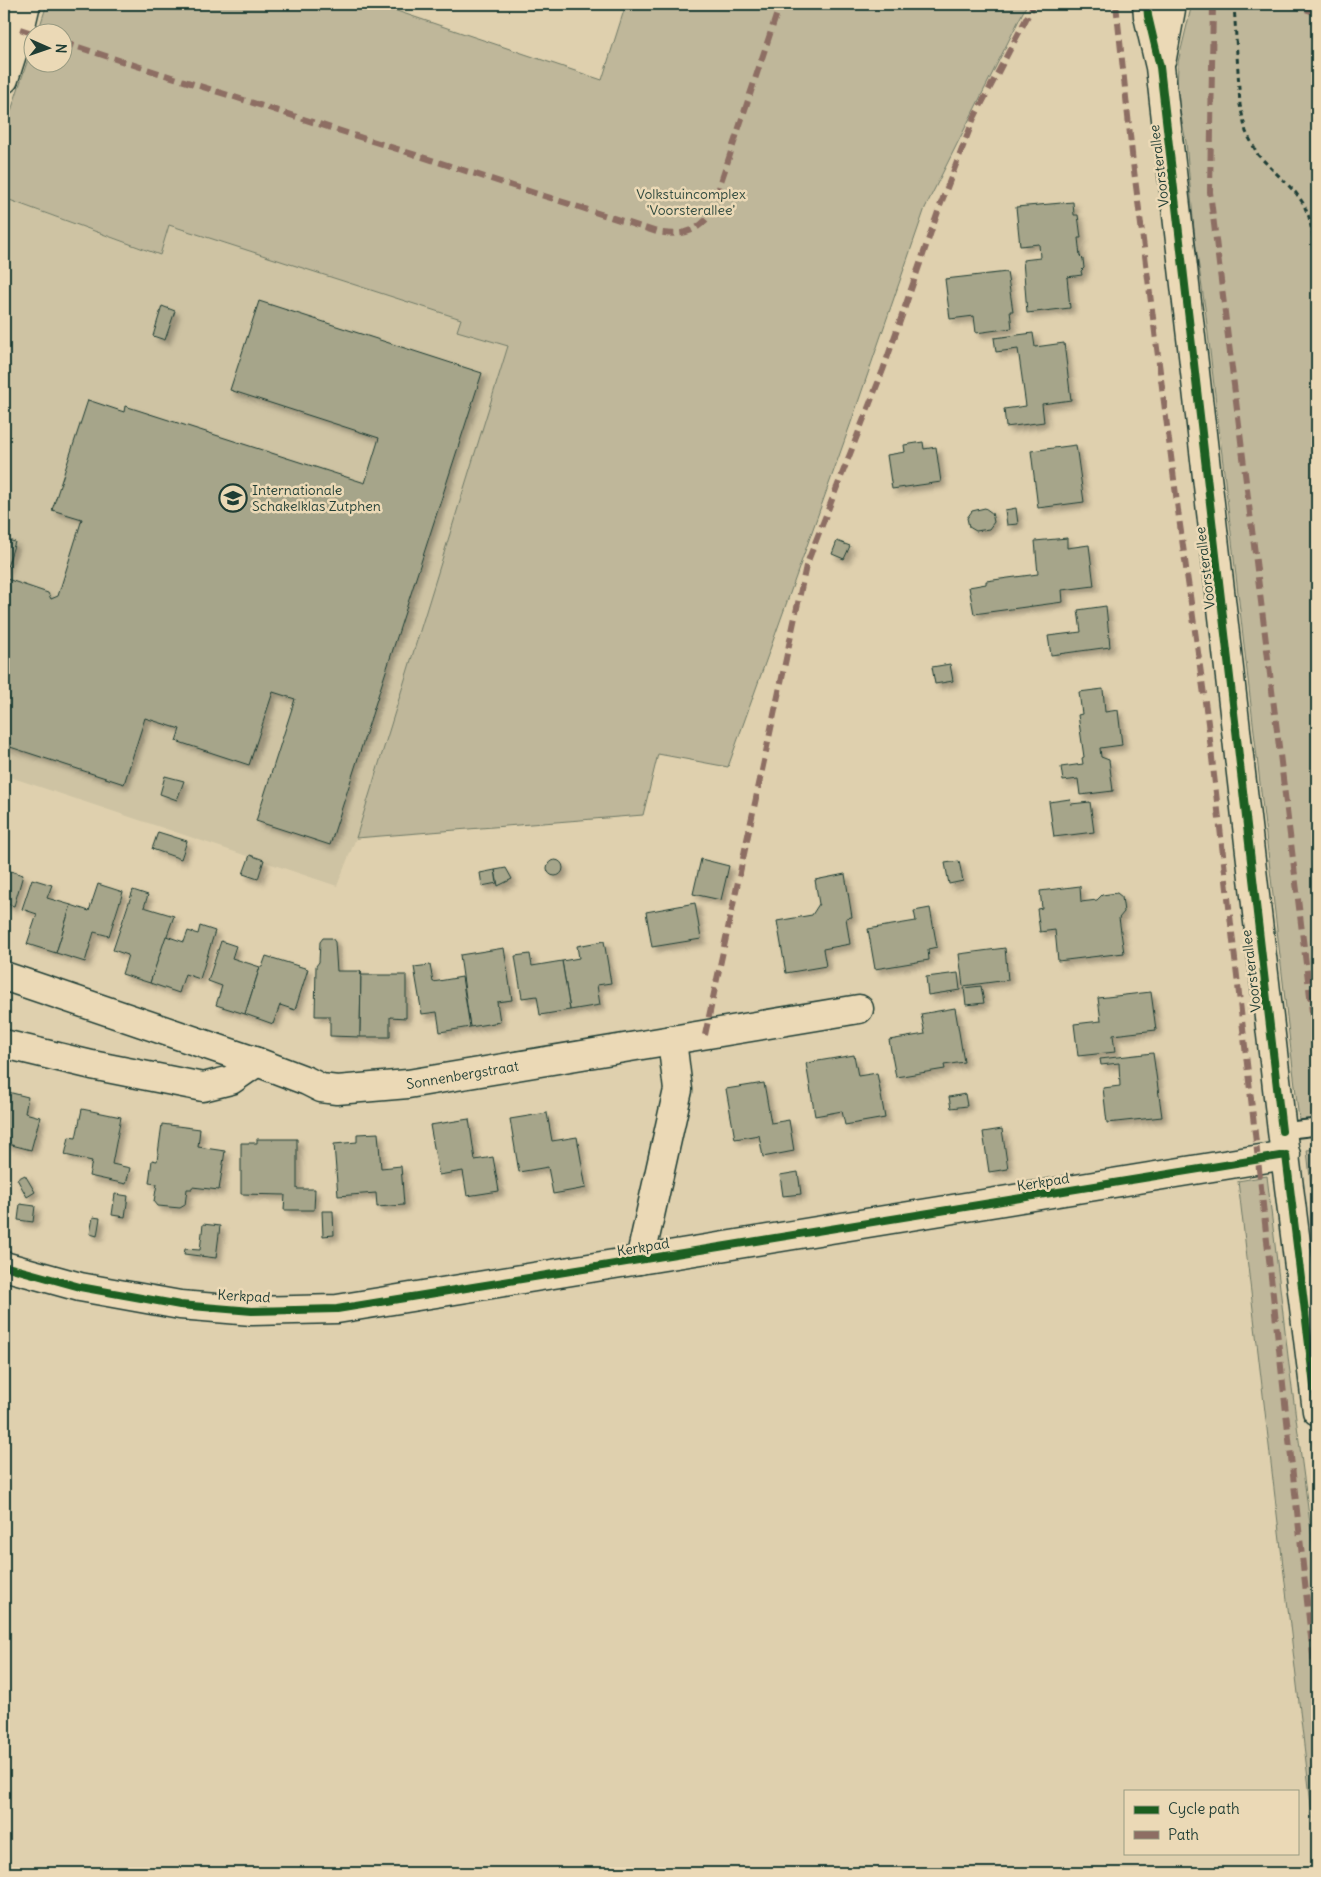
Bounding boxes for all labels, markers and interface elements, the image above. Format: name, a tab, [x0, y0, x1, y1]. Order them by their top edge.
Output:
north arrow	[22, 22, 72, 72]
text: N	[52, 43, 70, 54]
street label: Voorsterallee	[1145, 124, 1173, 208]
park label: Volkstuincomplex 'Voorsterallee'	[636, 185, 746, 219]
place label: Internationale Schakelklas Zutphen	[252, 481, 381, 515]
school or university icon: Internationale Schakelklas Zutphen	[218, 483, 248, 513]
street label: Voorsterallee	[1191, 526, 1219, 610]
street label: Voorsterallee	[1237, 929, 1265, 1013]
street label: Sonnenbergstraat	[405, 1057, 520, 1093]
street label: Kerkpad	[1015, 1169, 1071, 1195]
street label: Kerkpad	[615, 1234, 671, 1260]
street label: Kerkpad	[217, 1286, 271, 1306]
legend	[1124, 1790, 1298, 1854]
text: Cycle path	[1168, 1799, 1240, 1818]
text: Path	[1168, 1825, 1199, 1844]

